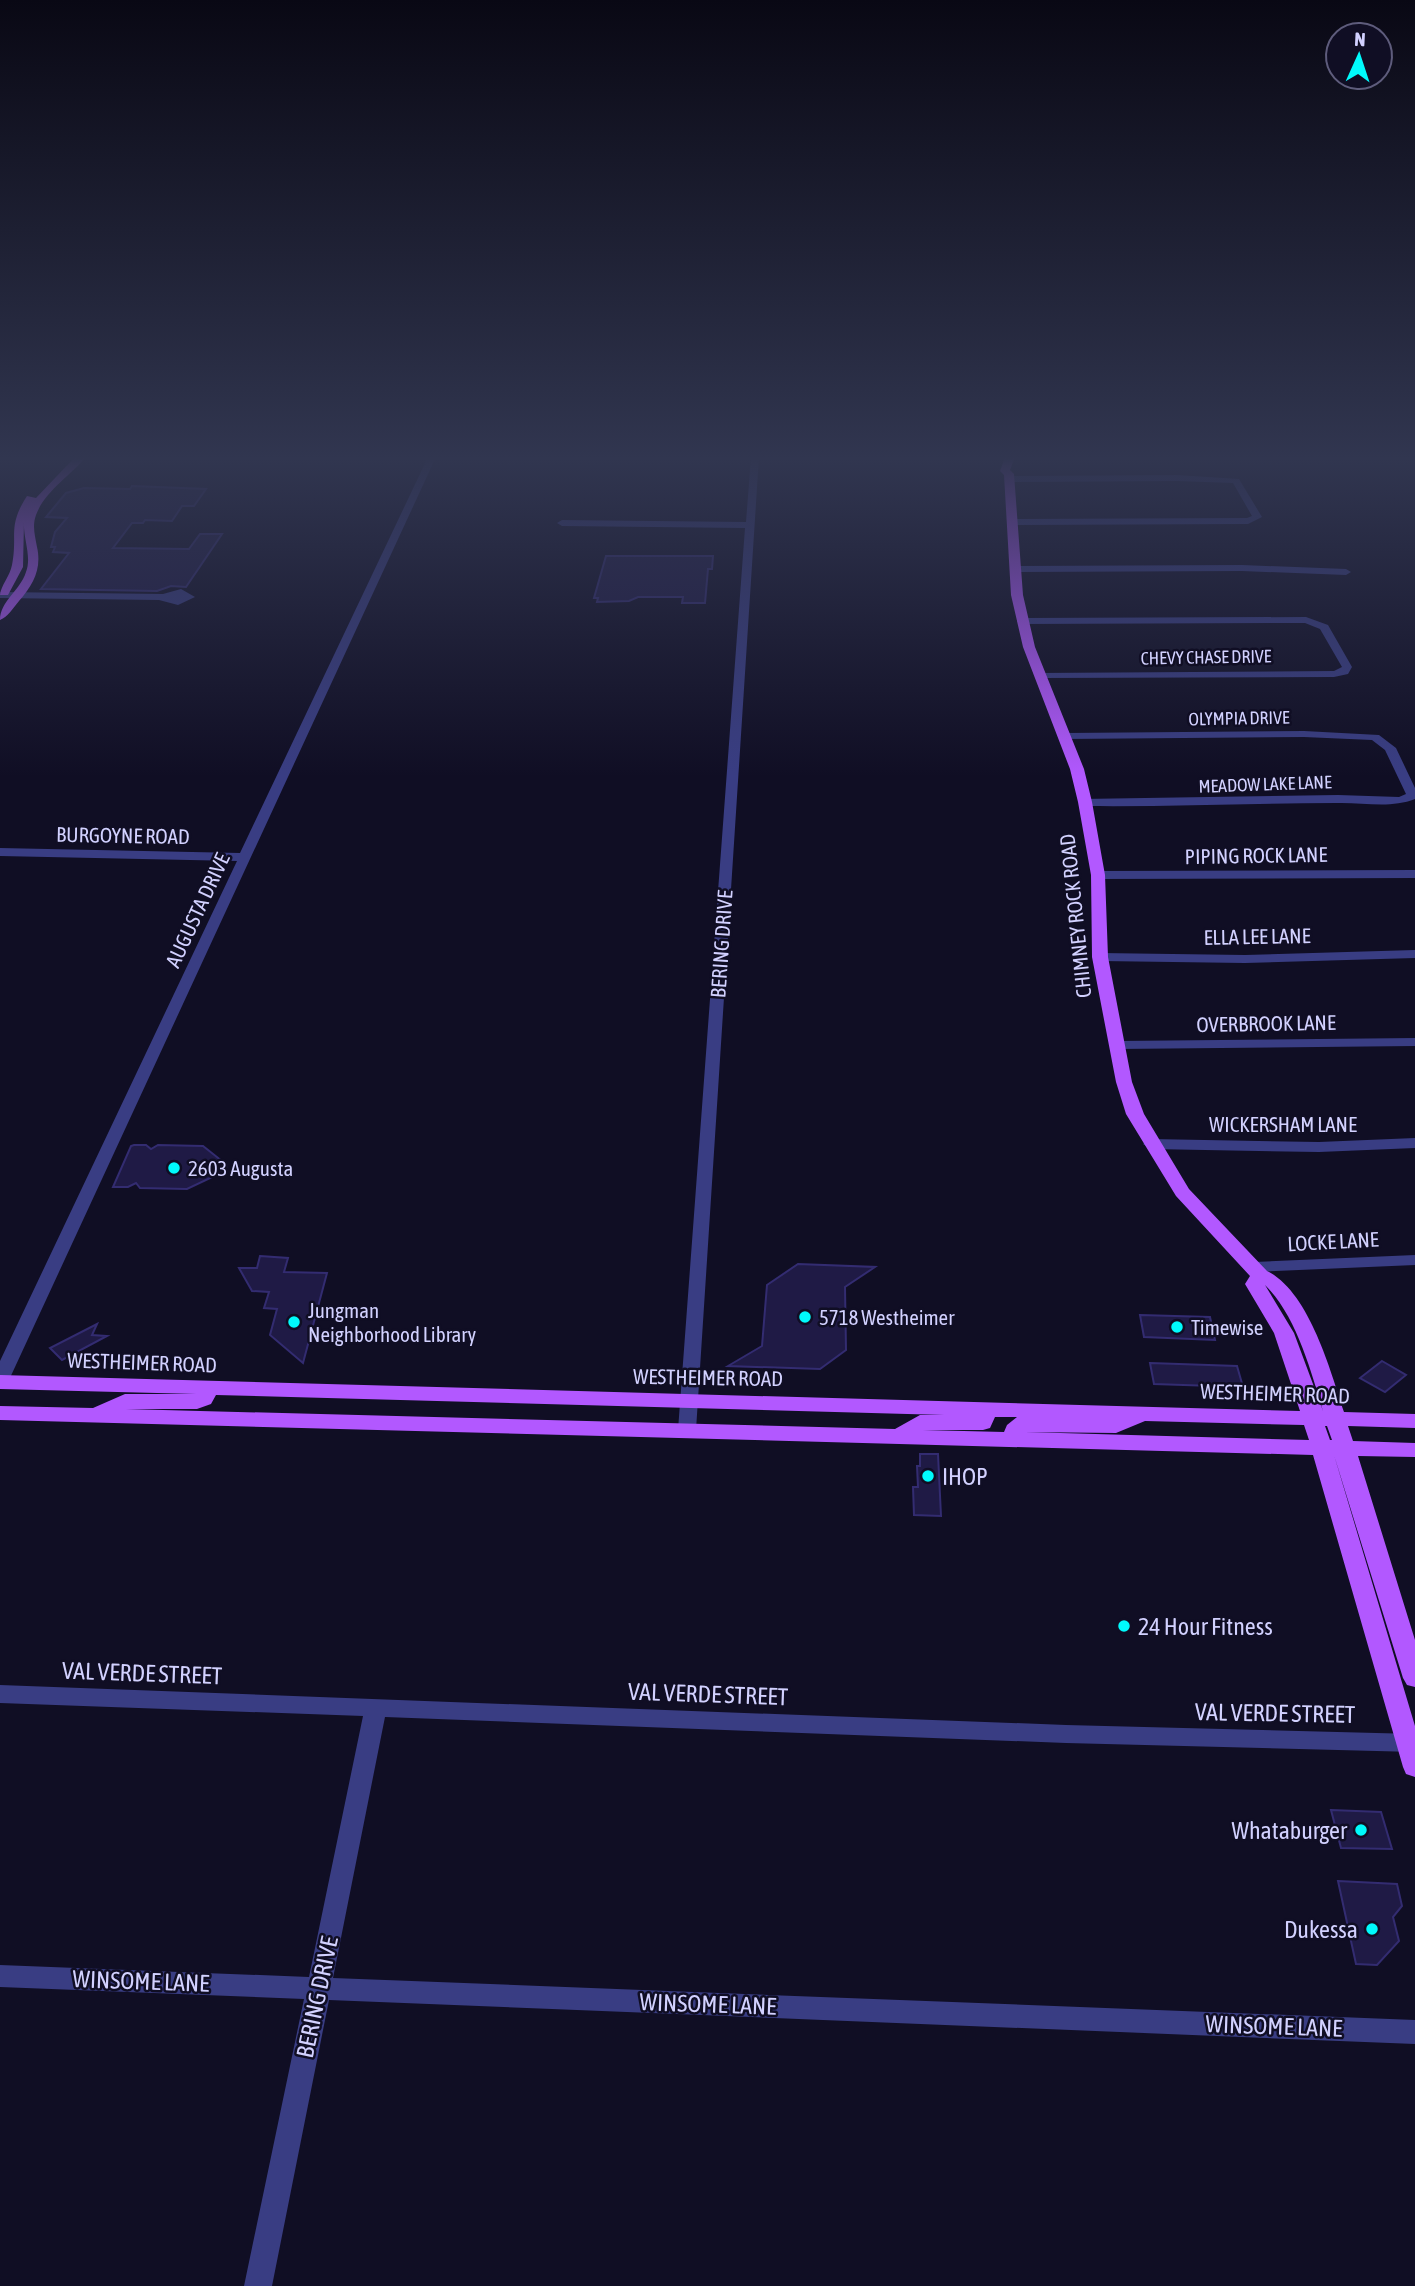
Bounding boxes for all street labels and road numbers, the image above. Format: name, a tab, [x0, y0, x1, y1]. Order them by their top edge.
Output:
street label: CHEVY CHASE DRIVE	[1140, 645, 1272, 669]
street label: OLYMPIA DRIVE	[1188, 707, 1290, 729]
street label: MEADOW LAKE LANE	[1198, 771, 1332, 797]
street label: BURGOYNE ROAD	[56, 822, 190, 848]
street label: CHIMNEY ROCK ROAD	[1054, 833, 1096, 999]
street label: PIPING ROCK LANE	[1184, 842, 1328, 868]
street label: AUGUSTA DRIVE	[160, 849, 234, 971]
street label: BERING DRIVE	[705, 889, 737, 999]
street label: ELLA LEE LANE	[1203, 923, 1311, 949]
street label: OVERBROOK LANE	[1196, 1010, 1336, 1036]
street label: WICKERSHAM LANE	[1209, 1112, 1357, 1136]
street label: LOCKE LANE	[1287, 1227, 1379, 1255]
street label: WESTHEIMER ROAD	[67, 1347, 217, 1377]
street label: WESTHEIMER ROAD	[633, 1364, 783, 1390]
street label: WESTHEIMER ROAD	[1200, 1378, 1350, 1408]
street label: VAL VERDE STREET	[61, 1657, 223, 1689]
street label: VAL VERDE STREET	[627, 1678, 789, 1710]
street label: VAL VERDE STREET	[1195, 1698, 1356, 1728]
street label: BERING DRIVE	[291, 1934, 343, 2060]
street label: WINSOME LANE	[72, 1965, 210, 1997]
street label: WINSOME LANE	[639, 1988, 777, 2020]
street label: WINSOME LANE	[1205, 2010, 1343, 2042]

